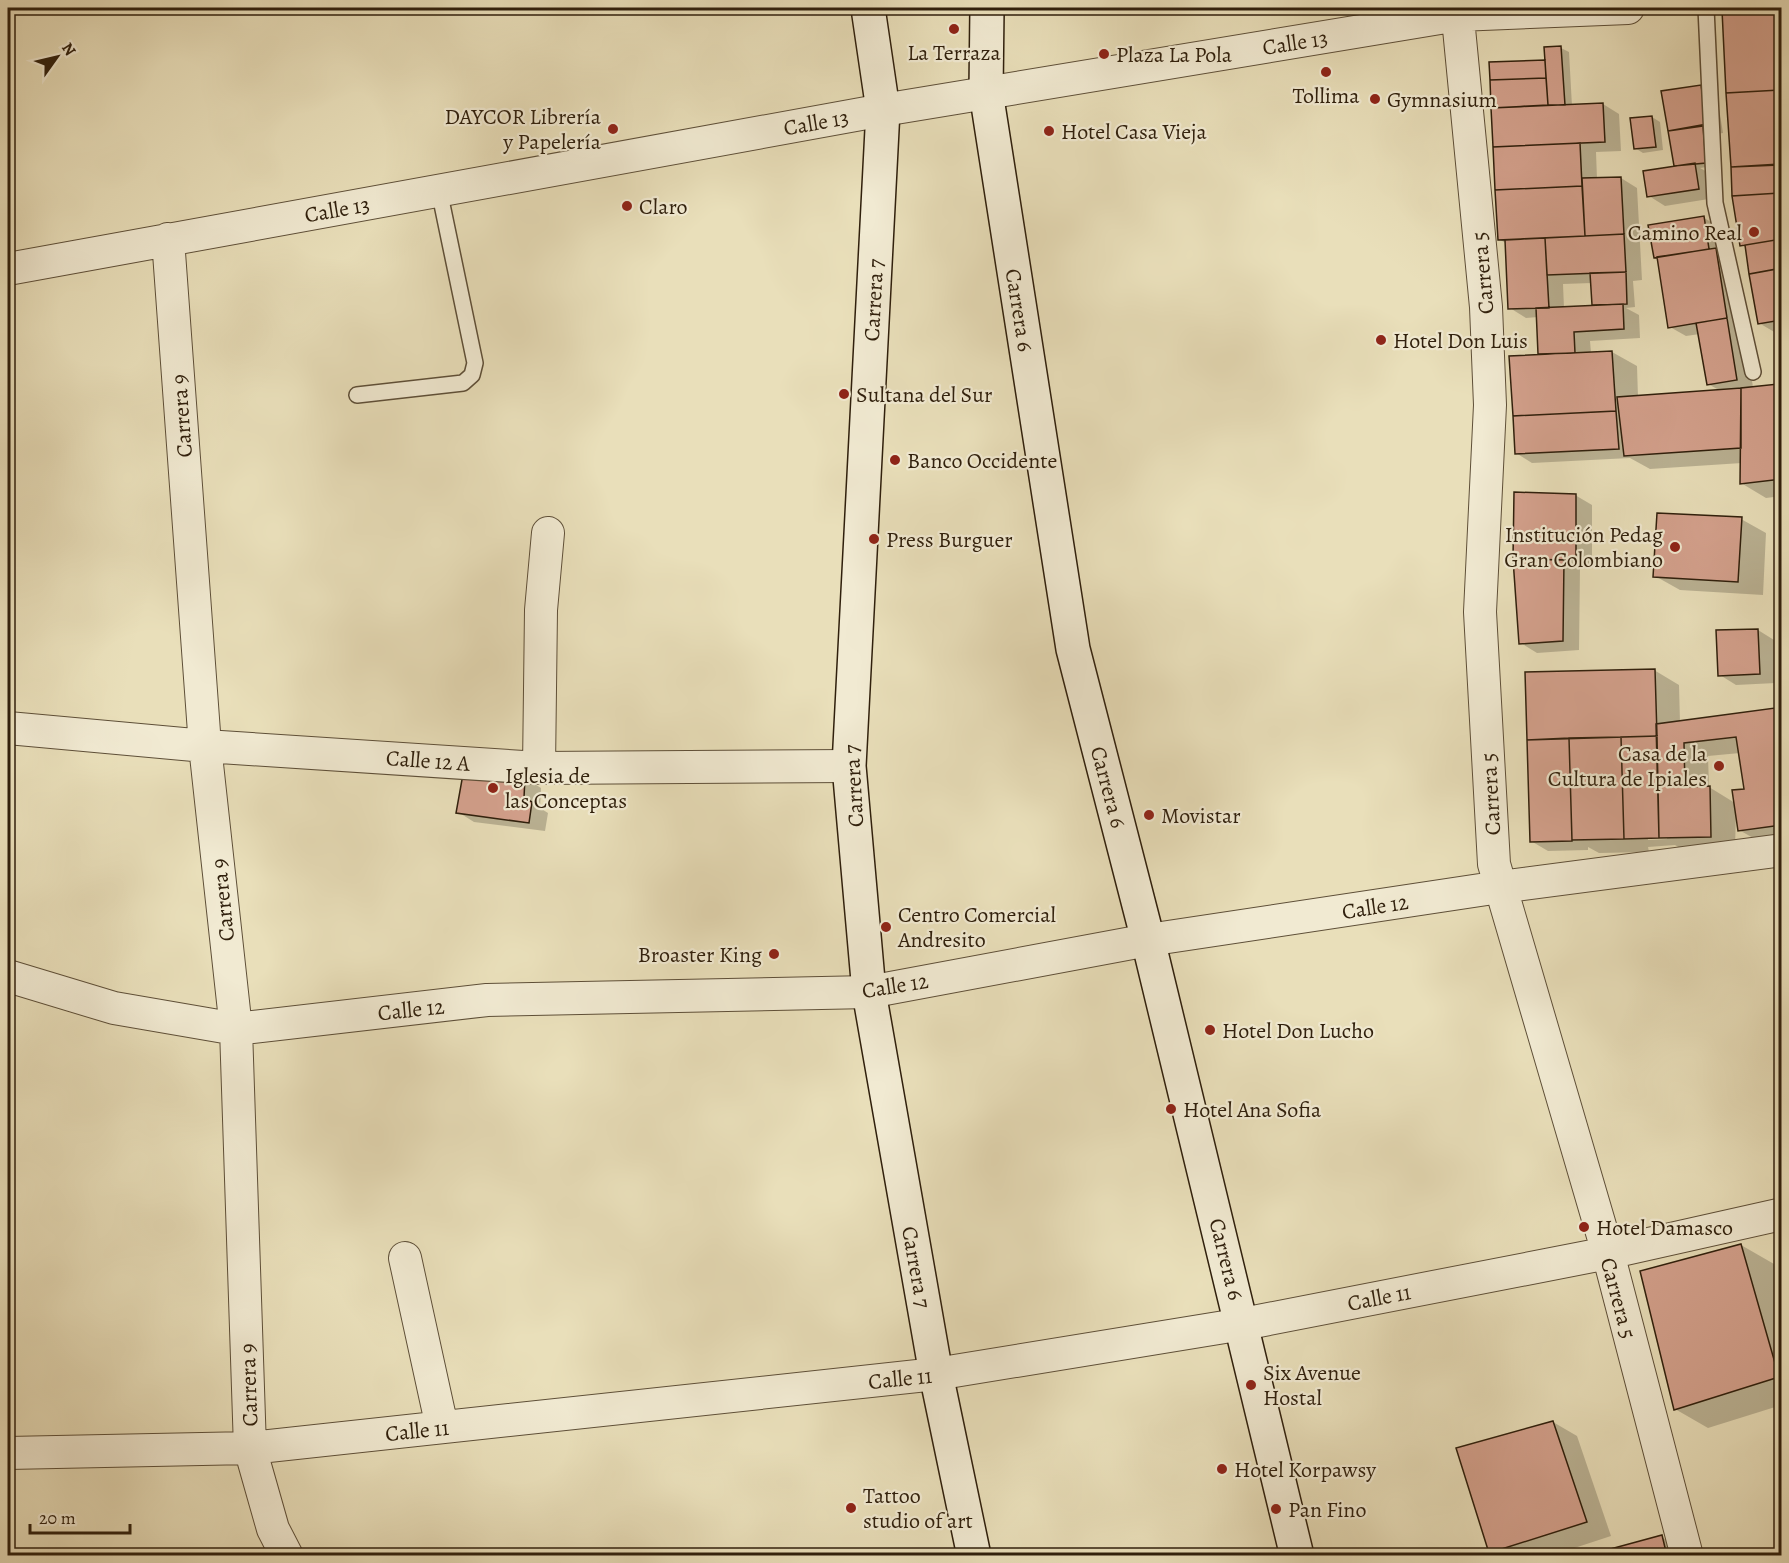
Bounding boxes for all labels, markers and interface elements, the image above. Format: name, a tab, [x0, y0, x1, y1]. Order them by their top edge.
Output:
marker: La Terraza	[947, 22, 961, 36]
street label: Calle 13	[1260, 23, 1330, 63]
north arrow	[27, 27, 87, 87]
text: N	[56, 38, 81, 60]
place label: La Terraza	[907, 38, 1002, 68]
place label: Plaza La Pola	[1116, 40, 1233, 70]
marker: Plaza La Pola	[1097, 47, 1111, 61]
marker: Tollima	[1319, 65, 1333, 79]
place label: Tollima	[1292, 81, 1360, 111]
place label: Gymnasium	[1387, 85, 1497, 115]
marker: Gymnasium	[1368, 92, 1382, 106]
place label: DAYCOR Librería y Papelería	[444, 102, 602, 157]
street label: Calle 13	[781, 103, 851, 143]
place label: Hotel Casa Vieja	[1061, 117, 1208, 147]
marker: DAYCOR Librería y Papelería	[606, 122, 620, 136]
marker: Hotel Casa Vieja	[1042, 124, 1056, 138]
street label: Calle 13	[302, 190, 372, 230]
place label: Claro	[639, 192, 688, 222]
marker: Claro	[620, 199, 634, 213]
place label: Camino Real	[1628, 218, 1742, 248]
marker: Camino Real	[1747, 225, 1761, 239]
street label: Carrera 5	[1464, 230, 1502, 315]
street label: Carrera 7	[857, 257, 891, 342]
street label: Carrera 6	[998, 267, 1040, 354]
place label: Hotel Don Luis	[1393, 326, 1528, 356]
marker: Hotel Don Luis	[1374, 333, 1388, 347]
street label: Carrera 9	[164, 373, 200, 459]
place label: Sultana del Sur	[856, 380, 993, 410]
marker: Sultana del Sur	[837, 387, 851, 401]
place label: Banco Occidente	[907, 446, 1057, 476]
marker: Banco Occidente	[888, 453, 902, 467]
place label: Institución Pedag Gran Colombiano	[1504, 520, 1663, 575]
place label: Press Burguer	[886, 525, 1013, 555]
marker: Press Burguer	[867, 532, 881, 546]
marker: Institución Pedag Gran Colombiano	[1668, 540, 1682, 554]
place label: Casa de la Cultura de Ipiales	[1548, 739, 1708, 794]
street label: Calle 12 A	[385, 743, 472, 779]
street label: Carrera 7	[837, 743, 871, 828]
street label: Carrera 6	[1083, 743, 1133, 831]
street label: Carrera 5	[1474, 752, 1508, 836]
marker: Casa de la Cultura de Ipiales	[1712, 759, 1726, 773]
place label: Iglesia de las Conceptas	[505, 761, 627, 816]
marker: Iglesia de las Conceptas	[486, 781, 500, 795]
place label: Movistar	[1161, 801, 1241, 831]
marker: Movistar	[1142, 808, 1156, 822]
street label: Carrera 9	[204, 857, 242, 943]
street label: Calle 12	[1340, 887, 1411, 927]
place label: Centro Comercial Andresito	[897, 900, 1056, 955]
marker: Centro Comercial Andresito	[879, 920, 893, 934]
place label: Broaster King	[638, 940, 762, 970]
marker: Broaster King	[767, 947, 781, 961]
street label: Calle 12	[860, 966, 931, 1006]
street label: Calle 12	[376, 992, 446, 1028]
place label: Hotel Don Lucho	[1222, 1016, 1374, 1046]
marker: Hotel Don Lucho	[1203, 1023, 1217, 1037]
place label: Hotel Ana Sofia	[1183, 1095, 1322, 1125]
marker: Hotel Ana Sofia	[1164, 1102, 1178, 1116]
place label: Hotel Damasco	[1596, 1213, 1733, 1243]
street label: Carrera 6	[1201, 1215, 1251, 1303]
marker: Hotel Damasco	[1577, 1220, 1591, 1234]
street label: Carrera 7	[894, 1224, 938, 1311]
street label: Carrera 5	[1593, 1254, 1643, 1342]
street label: Calle 11	[1345, 1277, 1413, 1319]
street label: Carrera 9	[233, 1343, 265, 1427]
place label: Six Avenue Hostal	[1263, 1358, 1361, 1413]
street label: Calle 11	[867, 1361, 934, 1397]
marker: Six Avenue Hostal	[1244, 1378, 1258, 1392]
street label: Calle 11	[384, 1413, 451, 1449]
place label: Hotel Korpawsy	[1234, 1455, 1376, 1485]
marker: Hotel Korpawsy	[1215, 1462, 1229, 1476]
place label: Tattoo studio of art	[863, 1481, 973, 1536]
place label: Pan Fino	[1288, 1495, 1366, 1525]
scale bar	[30, 1497, 130, 1535]
marker: Tattoo studio of art	[844, 1501, 858, 1515]
marker: Pan Fino	[1269, 1502, 1283, 1516]
text: 20 m	[39, 1506, 76, 1530]

